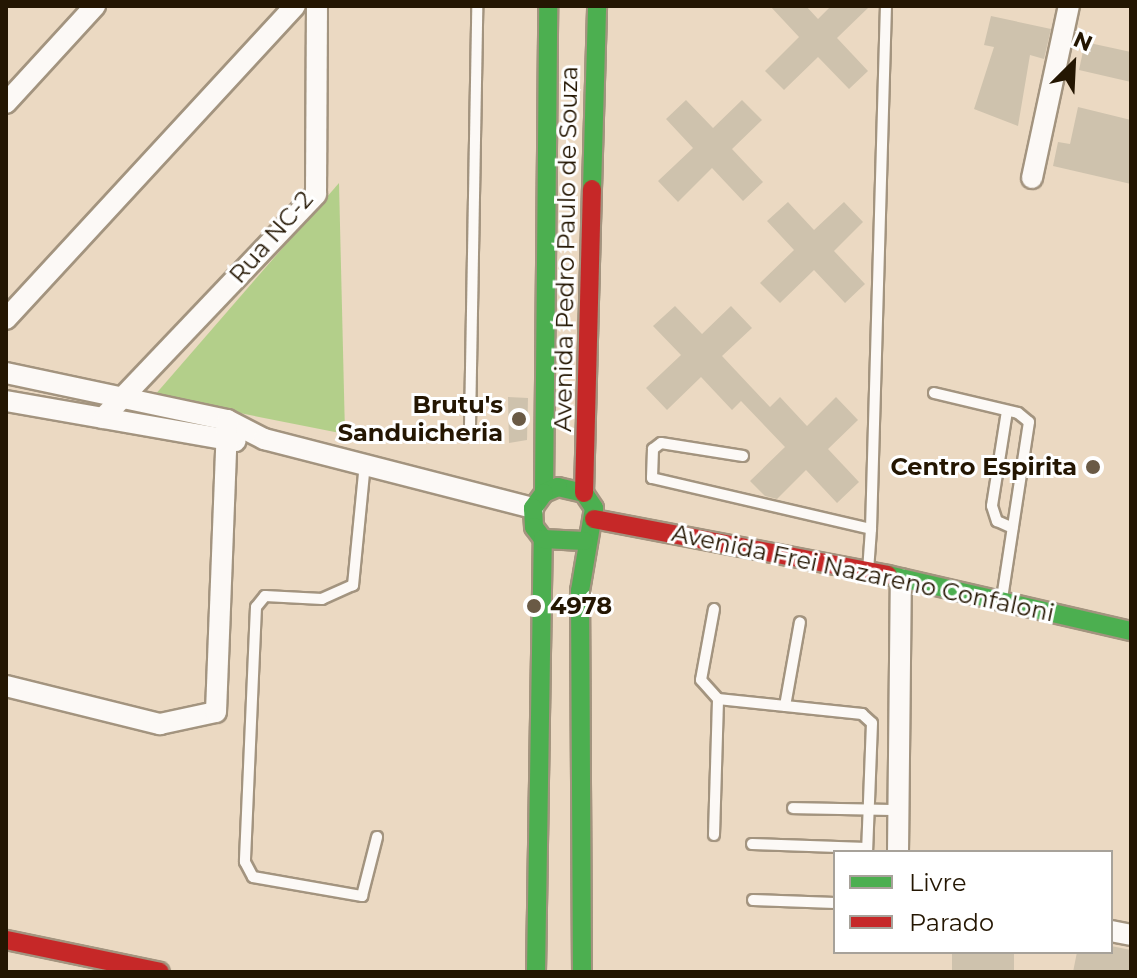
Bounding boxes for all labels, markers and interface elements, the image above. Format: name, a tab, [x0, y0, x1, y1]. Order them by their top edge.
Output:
north arrow	[1033, 24, 1113, 104]
text: N	[1069, 26, 1097, 58]
street label: Avenida Pedro Paulo de Souza	[548, 66, 584, 432]
street label: Rua NC-2	[223, 185, 319, 289]
place label: Brutu's Sanduicheria	[338, 391, 503, 447]
marker: Brutu's Sanduicheria	[510, 410, 528, 428]
place label: Centro Espirita	[890, 453, 1077, 481]
marker: Centro Espirita	[1084, 458, 1102, 476]
street label: Avenida Frei Nazareno Confaloni	[669, 518, 1057, 628]
place label: 4978	[550, 592, 612, 620]
marker: 4978	[525, 597, 543, 615]
legend	[833, 850, 1113, 954]
text: Livre	[909, 868, 966, 897]
text: Parado	[909, 908, 994, 937]

